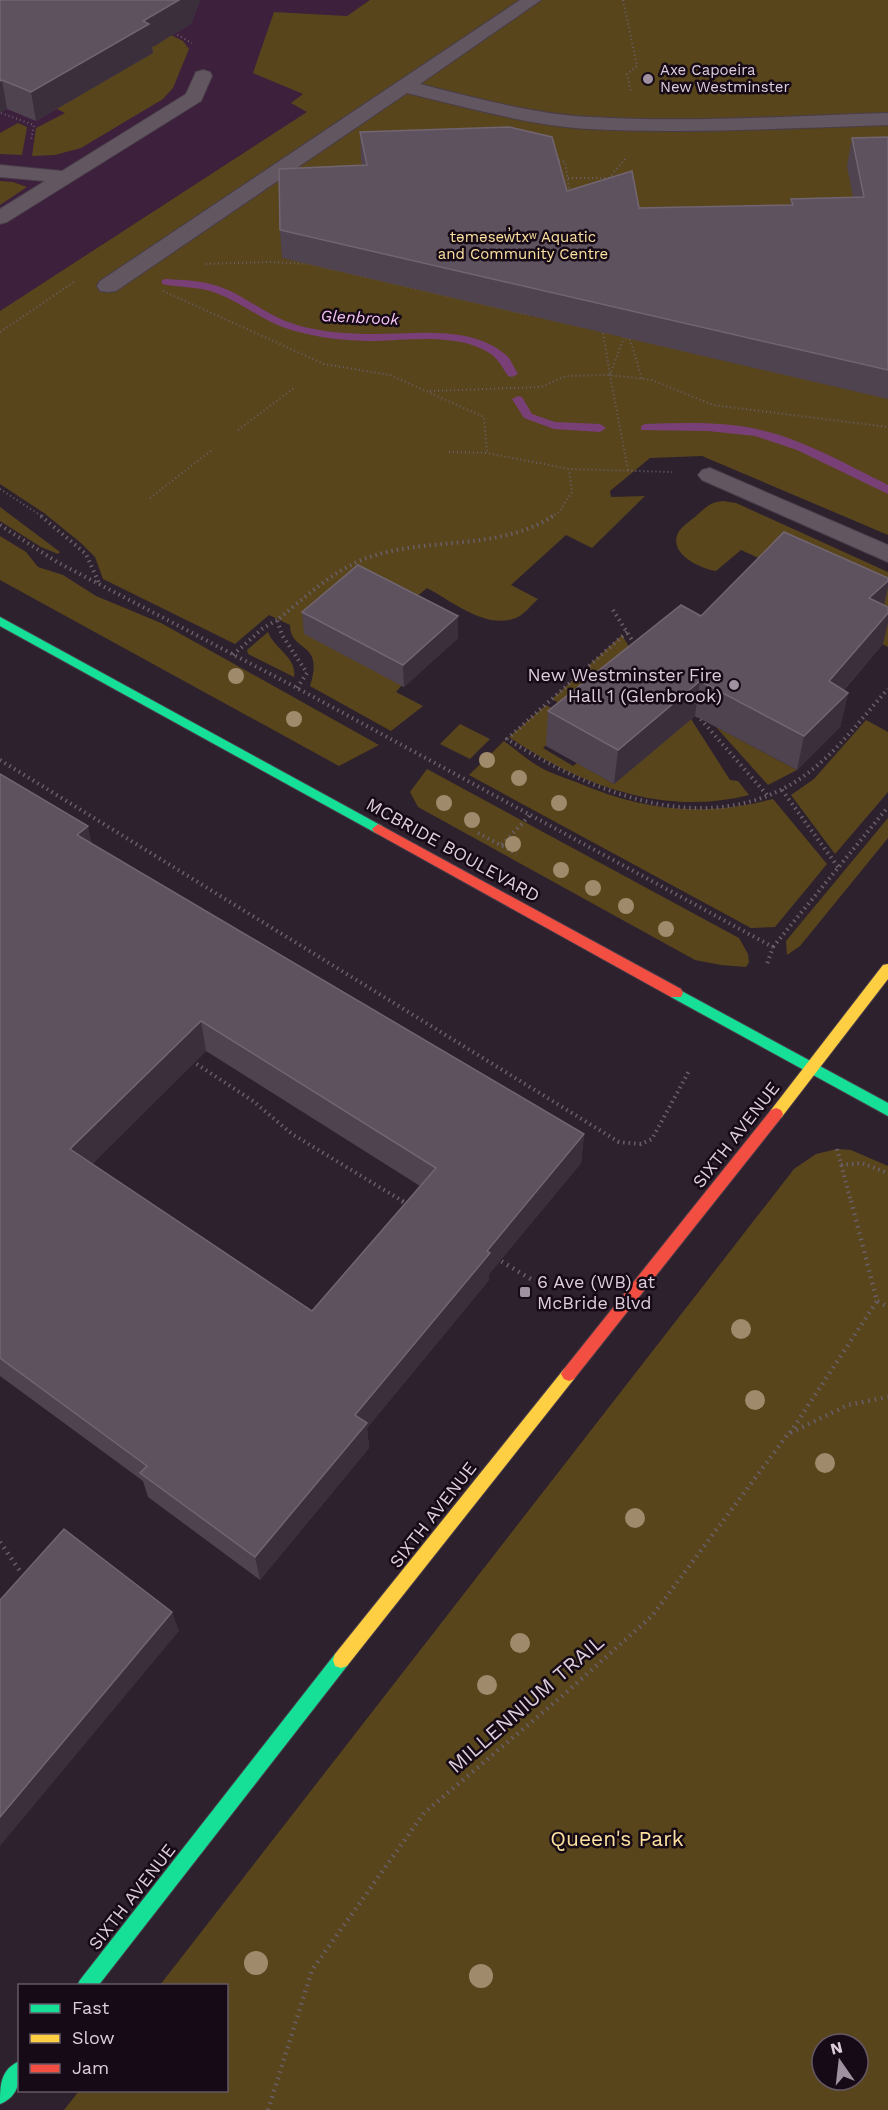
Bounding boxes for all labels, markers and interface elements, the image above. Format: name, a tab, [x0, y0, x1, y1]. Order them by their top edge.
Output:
place label: Axe Capoeira New Westminster	[660, 61, 790, 96]
marker: Axe Capoeira New Westminster	[641, 72, 655, 86]
park label: təməsew̓txʷ Aquatic and Community Centre	[438, 227, 608, 263]
water label: Glenbrook	[320, 306, 401, 329]
place label: New Westminster Fire Hall 1 (Glenbrook)	[528, 664, 722, 706]
marker: New Westminster Fire Hall 1 (Glenbrook)	[727, 678, 741, 692]
street label: MCBRIDE BOULEVARD	[363, 793, 544, 906]
street label: SIXTH AVENUE	[688, 1078, 783, 1192]
place label: 6 Ave (WB) at McBride Blvd	[537, 1271, 656, 1313]
marker: 6 Ave (WB) at McBride Blvd	[518, 1285, 532, 1299]
street label: SIXTH AVENUE	[385, 1458, 480, 1572]
street label: MILLENNIUM TRAIL	[443, 1629, 609, 1778]
park label: Queen's Park	[550, 1826, 684, 1851]
street label: SIXTH AVENUE	[84, 1840, 179, 1954]
legend	[18, 1984, 228, 2092]
text: Fast	[72, 1997, 110, 2018]
text: Slow	[72, 2027, 115, 2048]
north arrow	[810, 2032, 870, 2092]
text: N	[828, 2037, 845, 2059]
text: Jam	[72, 2057, 109, 2078]

